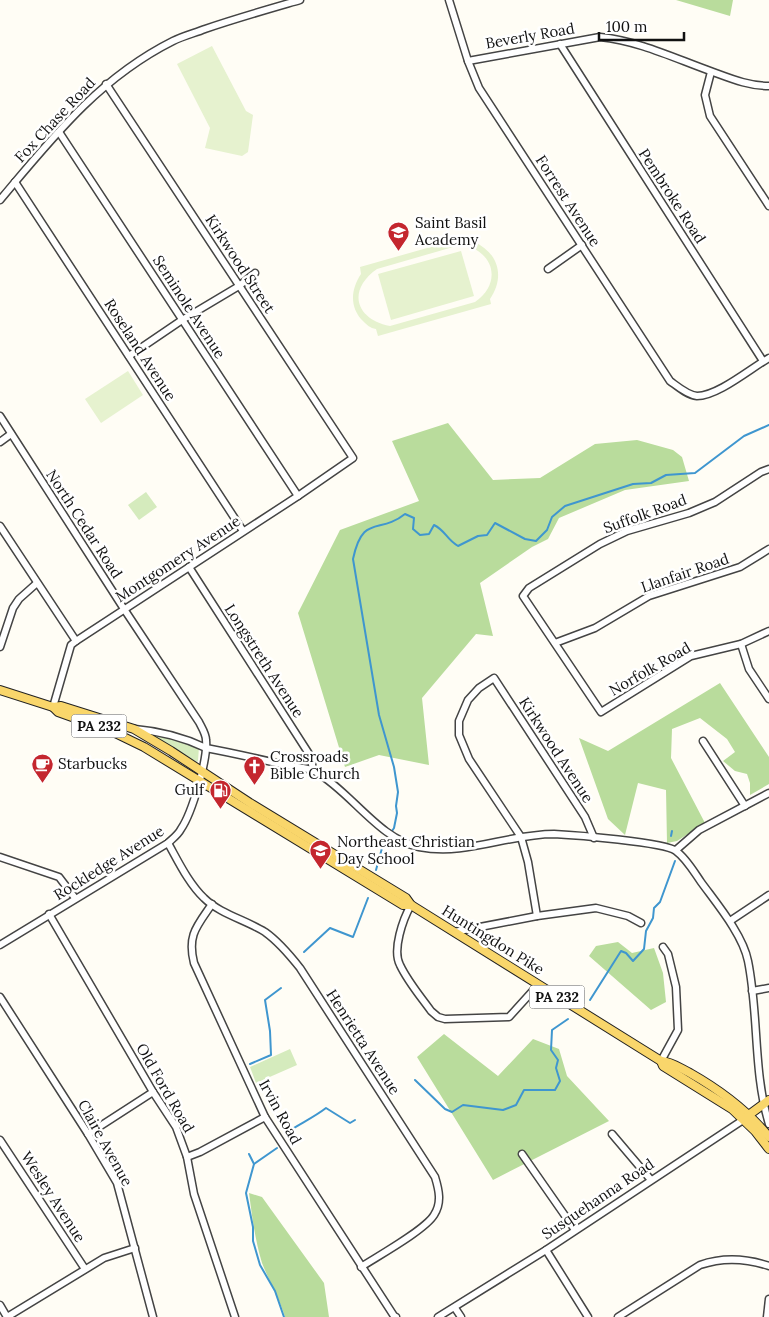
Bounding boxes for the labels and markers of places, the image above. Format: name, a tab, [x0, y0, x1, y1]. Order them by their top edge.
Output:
place label: Saint Basil Academy	[414, 213, 487, 249]
school or university icon: Saint Basil Academy	[387, 220, 411, 251]
place label: Crossroads Bible Church	[270, 747, 360, 783]
cafe icon: Starbucks	[30, 752, 54, 783]
place label: Starbucks	[58, 754, 127, 773]
church icon: Crossroads Bible Church	[242, 754, 266, 785]
fuel station icon: Gulf	[208, 778, 232, 809]
place label: Gulf	[174, 780, 205, 799]
place label: Northeast Christian Day School	[337, 832, 475, 868]
school or university icon: Northeast Christian Day School	[309, 839, 333, 870]

